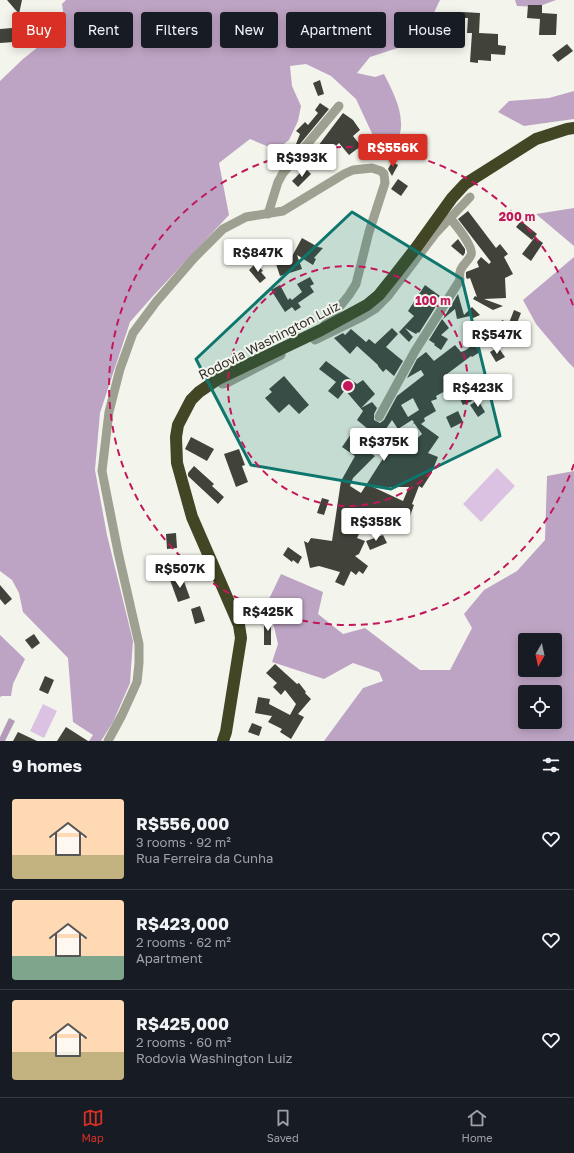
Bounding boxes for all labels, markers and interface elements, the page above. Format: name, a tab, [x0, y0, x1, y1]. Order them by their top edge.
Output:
chip: Buy	[12, 12, 66, 48]
chip: Rent	[74, 12, 133, 48]
chip: Filters	[141, 12, 212, 48]
chip: New	[220, 12, 278, 48]
chip: Apartment	[286, 12, 386, 48]
chip: House	[394, 12, 465, 48]
pin: R$556K	[360, 134, 426, 168]
text: R$556K	[367, 139, 419, 155]
pin: R$393K	[269, 144, 335, 178]
text: R$393K	[276, 149, 328, 165]
text: 200 m	[499, 209, 535, 224]
pin: R$847K	[225, 239, 291, 273]
text: R$847K	[233, 244, 283, 260]
text: 100 m	[415, 293, 451, 308]
street label: Rodovia Washington Luiz	[196, 297, 343, 383]
pin: R$547K	[464, 321, 530, 355]
text: R$547K	[472, 326, 522, 342]
pin: R$423K	[445, 374, 511, 408]
centre of rings	[341, 379, 355, 393]
text: R$423K	[452, 379, 504, 395]
pin: R$375K	[351, 428, 417, 462]
text: R$375K	[359, 433, 409, 449]
pin: R$358K	[343, 508, 409, 542]
text: R$358K	[350, 513, 402, 529]
pin: R$507K	[147, 555, 213, 589]
text: R$507K	[155, 560, 205, 576]
pin: R$425K	[235, 598, 301, 632]
text: R$425K	[242, 603, 294, 619]
north arrow	[518, 633, 562, 677]
map controls	[518, 633, 562, 729]
button: locate	[518, 685, 562, 729]
icon: filters	[540, 754, 562, 776]
text: 9 homes	[12, 755, 82, 776]
text: R$556,000	[136, 813, 229, 834]
icon: home	[44, 815, 92, 863]
icon: heart	[540, 828, 562, 850]
text: 3 rooms · 92 m²	[136, 834, 231, 850]
text: Rua Ferreira da Cunha	[136, 850, 273, 866]
text: R$423,000	[136, 913, 229, 934]
icon: home	[44, 916, 92, 964]
icon: heart	[540, 929, 562, 951]
text: 2 rooms · 62 m²	[136, 934, 231, 950]
text: Apartment	[136, 950, 203, 966]
text: R$425,000	[136, 1013, 229, 1034]
icon: home	[44, 1016, 92, 1064]
icon: heart	[540, 1029, 562, 1051]
text: 2 rooms · 60 m²	[136, 1034, 232, 1050]
text: Rodovia Washington Luiz	[136, 1050, 292, 1066]
tab: Map	[81, 1107, 104, 1144]
tab: Saved	[267, 1107, 299, 1144]
tab: Home	[462, 1107, 493, 1144]

